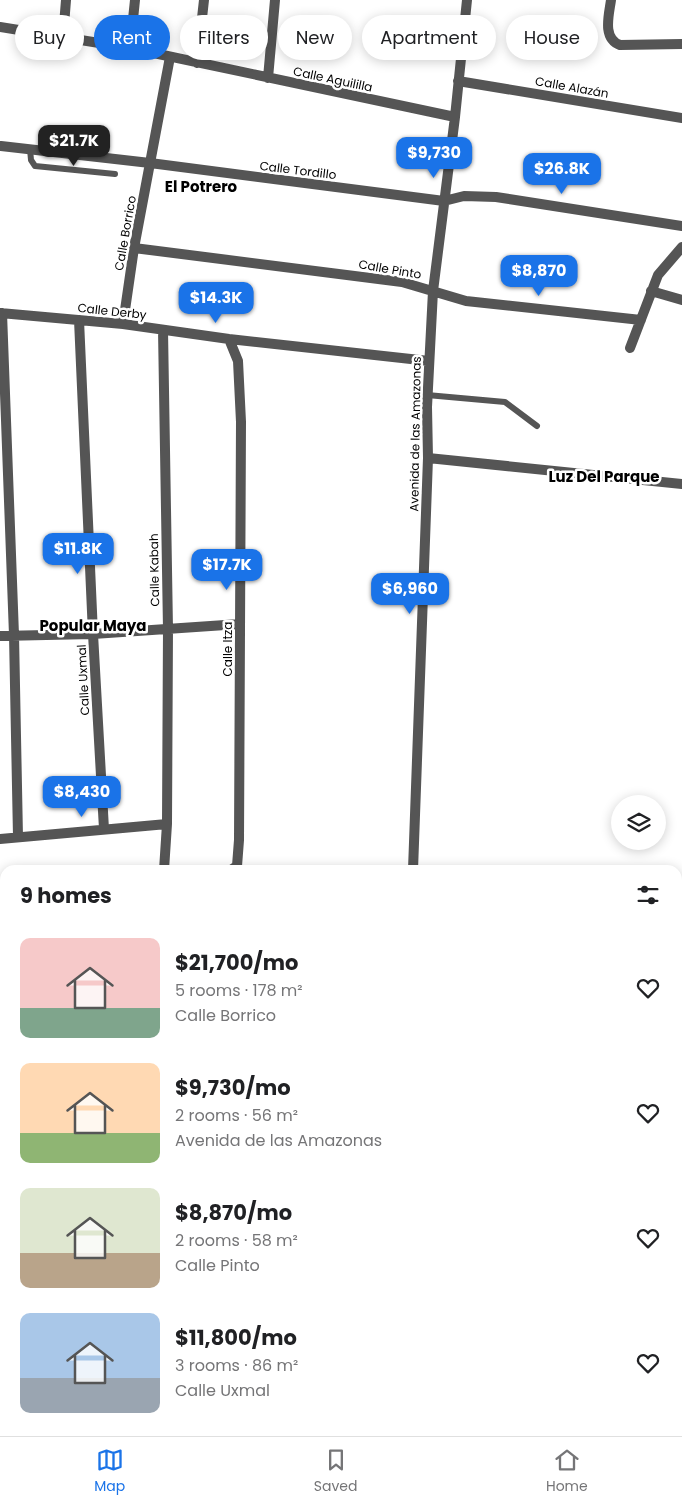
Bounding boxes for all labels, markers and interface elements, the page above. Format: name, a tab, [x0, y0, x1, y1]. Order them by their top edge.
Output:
chip: Buy	[15, 15, 84, 60]
chip: Rent	[94, 15, 170, 60]
chip: Filters	[180, 15, 268, 60]
chip: New	[278, 15, 352, 60]
chip: Apartment	[362, 15, 496, 60]
chip: House	[506, 15, 598, 60]
street label: Calle Aguililla	[292, 62, 374, 96]
street label: Calle Alazán	[534, 72, 610, 102]
pin: $21.7K	[33, 124, 115, 167]
text: $21.7K	[49, 129, 99, 152]
pin: $9,730	[393, 136, 475, 179]
text: $9,730	[407, 141, 461, 164]
pin: $26.8K	[521, 152, 603, 195]
street label: Calle Tordillo	[259, 157, 338, 183]
text: $26.8K	[534, 157, 590, 180]
district label: El Potrero	[165, 176, 238, 197]
street label: Calle Borrico	[110, 194, 140, 272]
pin: $8,870	[498, 254, 580, 297]
street label: Calle Pinto	[357, 255, 423, 283]
text: $8,870	[512, 259, 566, 282]
pin: $14.3K	[175, 282, 257, 324]
text: $14.3K	[190, 286, 242, 309]
street label: Calle Derby	[77, 299, 148, 323]
street label: Avenida de las Amazonas	[405, 356, 425, 512]
district label: Luz Del Parque	[548, 466, 660, 487]
pin: $11.8K	[37, 532, 119, 575]
street label: Calle Kabah	[145, 533, 163, 607]
text: $11.8K	[54, 537, 102, 560]
pin: $17.7K	[186, 548, 268, 591]
text: $17.7K	[202, 553, 252, 576]
pin: $6,960	[369, 572, 451, 615]
text: $6,960	[382, 577, 438, 600]
district label: Popular Maya	[39, 615, 147, 636]
street label: Calle Itza	[219, 622, 236, 676]
street label: Calle Uxmal	[73, 644, 93, 716]
pin: $8,430	[41, 776, 123, 818]
text: $8,430	[54, 780, 110, 803]
map controls	[611, 795, 666, 850]
button: layers	[611, 795, 666, 850]
text: 9 homes	[20, 881, 112, 910]
icon: filters	[634, 881, 662, 909]
text: $21,700/mo	[175, 948, 298, 977]
icon: home	[60, 958, 120, 1018]
icon: heart	[634, 974, 662, 1002]
text: 5 rooms · 178 m²	[175, 979, 303, 1002]
text: Calle Borrico	[175, 1004, 276, 1027]
text: $9,730/mo	[175, 1073, 291, 1102]
icon: home	[60, 1083, 120, 1143]
icon: heart	[634, 1099, 662, 1127]
text: 2 rooms · 56 m²	[175, 1104, 298, 1127]
text: Avenida de las Amazonas	[175, 1129, 382, 1152]
text: $8,870/mo	[175, 1198, 292, 1227]
icon: home	[60, 1208, 120, 1268]
icon: heart	[634, 1224, 662, 1252]
text: 2 rooms · 58 m²	[175, 1229, 298, 1252]
text: Calle Pinto	[175, 1254, 260, 1277]
text: $11,800/mo	[175, 1323, 297, 1352]
icon: home	[60, 1333, 120, 1393]
icon: heart	[634, 1349, 662, 1377]
text: 3 rooms · 86 m²	[175, 1354, 298, 1377]
text: Calle Uxmal	[175, 1379, 270, 1402]
tab: Map	[94, 1446, 125, 1497]
tab: Saved	[314, 1446, 357, 1497]
tab: Home	[546, 1446, 588, 1497]

